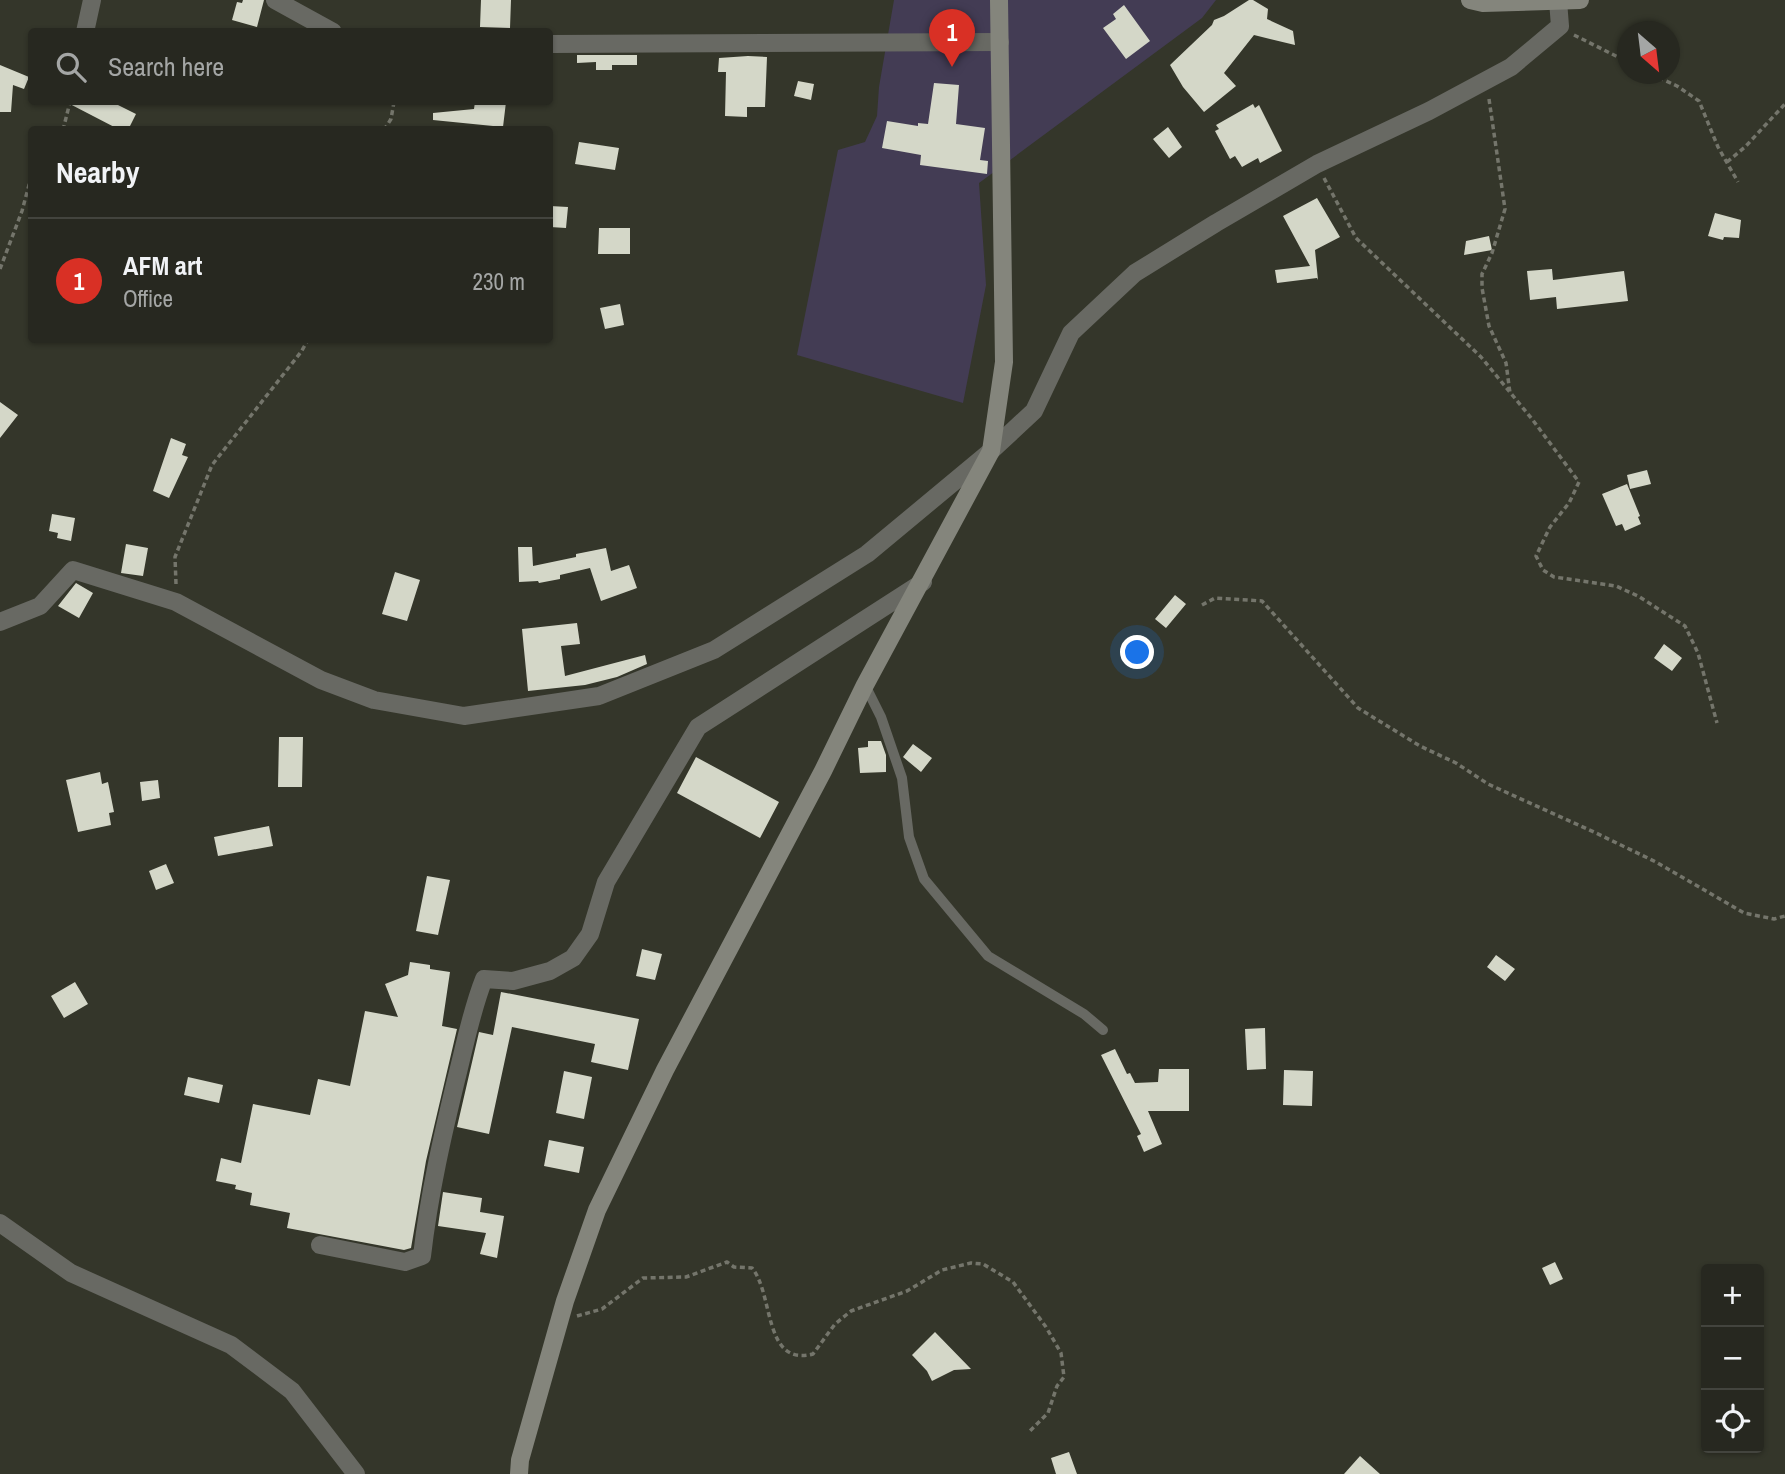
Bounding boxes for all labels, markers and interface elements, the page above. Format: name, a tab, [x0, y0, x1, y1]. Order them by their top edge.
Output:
pin: 1	[929, 9, 975, 67]
north arrow	[1617, 21, 1680, 84]
search box	[28, 28, 553, 105]
icon: search	[52, 48, 90, 86]
text: Search here	[108, 49, 224, 84]
text: Nearby	[56, 152, 139, 192]
text: AFM art	[123, 248, 202, 283]
text: 1	[74, 266, 84, 297]
text: 230 m	[473, 266, 525, 297]
text: Office	[123, 283, 173, 314]
your location	[1120, 635, 1154, 669]
map controls	[1701, 1264, 1764, 1453]
button: +	[1701, 1264, 1764, 1327]
button: −	[1701, 1327, 1764, 1390]
button: locate	[1701, 1390, 1764, 1453]

